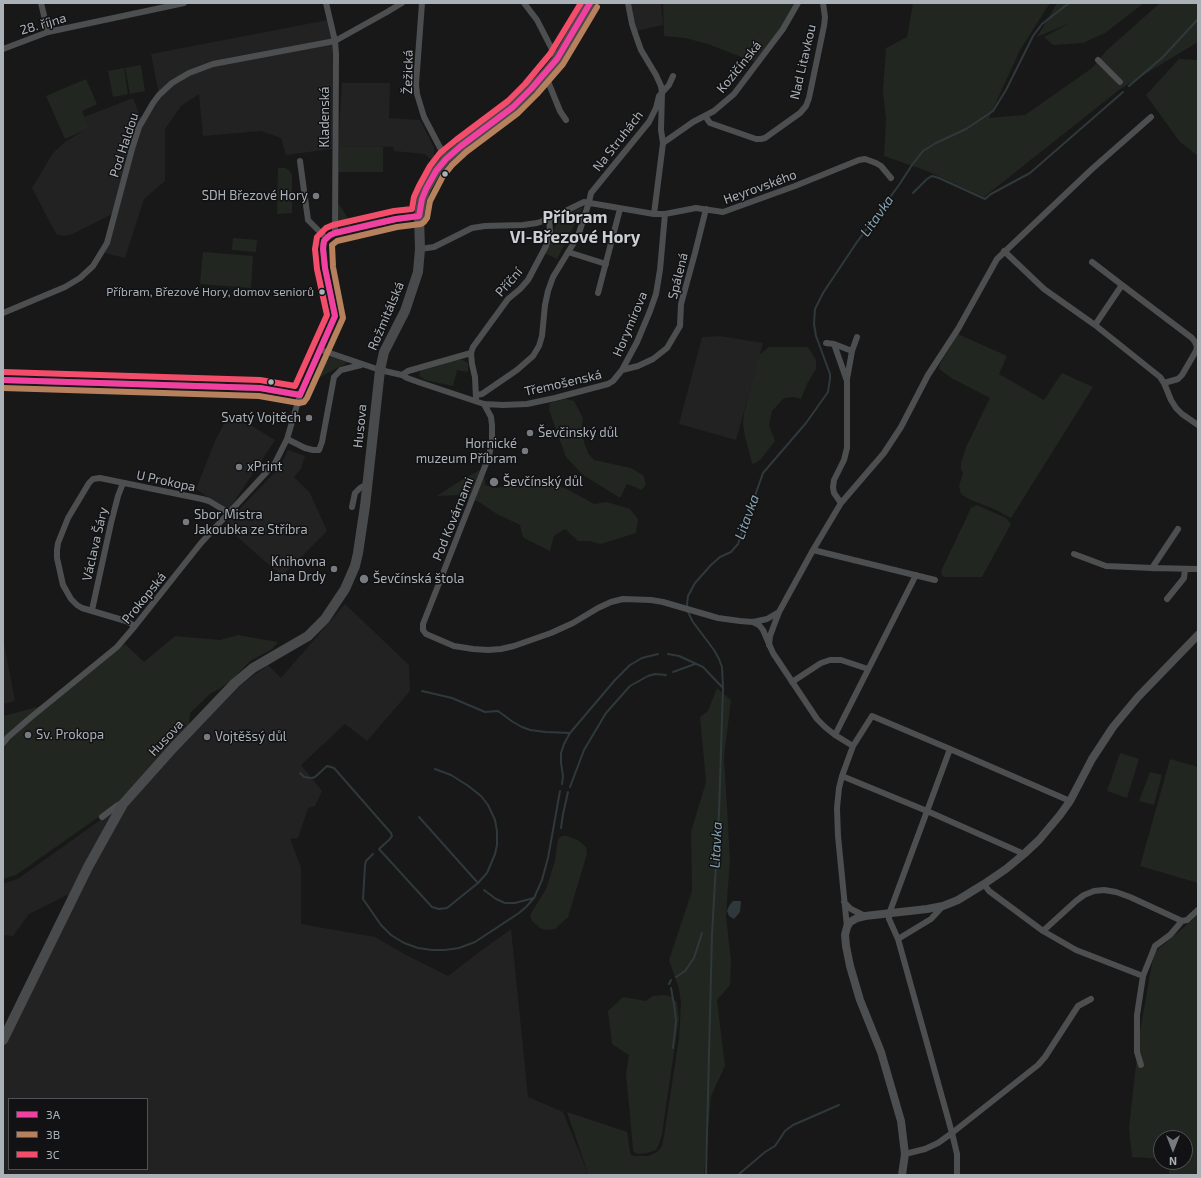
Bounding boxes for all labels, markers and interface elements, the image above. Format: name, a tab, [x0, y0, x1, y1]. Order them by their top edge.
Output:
street label: 28. října	[18, 10, 68, 38]
street label: Nad Litavkou	[787, 23, 819, 101]
street label: Kozičínská	[713, 38, 765, 96]
street label: Žežická	[400, 50, 416, 94]
street label: Kladenská	[317, 86, 333, 148]
street label: Na Struhách	[590, 108, 646, 174]
street label: Pod Haldou	[106, 111, 142, 179]
street label: Heyrovského	[721, 167, 799, 207]
unlabelled marker	[440, 169, 450, 179]
place label: SDH Březové Hory	[202, 188, 308, 204]
marker: SDH Březové Hory	[311, 191, 321, 201]
water label: Litavka	[857, 192, 897, 240]
district label: Příbram VI-Březové Hory	[510, 207, 640, 247]
street label: Spálená	[665, 251, 691, 301]
street label: Příční	[492, 264, 526, 300]
street label: Rožmitálská	[365, 279, 407, 353]
place label: Příbram, Březové Hory, domov seniorů	[106, 285, 314, 299]
marker: Příbram, Březové Hory, domov seniorů	[317, 287, 327, 297]
street label: Horymírova	[609, 289, 651, 359]
street label: Třemošenská	[523, 367, 603, 399]
unlabelled marker	[266, 377, 276, 387]
street label: Husova	[350, 403, 370, 449]
place label: Svatý Vojtěch	[221, 410, 301, 426]
marker: Svatý Vojtěch	[304, 413, 314, 423]
place label: Ševčinský důl	[538, 425, 618, 441]
marker: Ševčinský důl	[525, 428, 535, 438]
place label: Hornické muzeum Příbram	[416, 436, 517, 467]
marker: Hornické muzeum Příbram	[520, 446, 530, 456]
place label: xPrint	[247, 459, 282, 475]
marker: xPrint	[234, 462, 244, 472]
street label: U Prokopa	[135, 467, 197, 495]
place label: Ševčínský důl	[503, 474, 583, 490]
street label: Pod Kovárnami	[429, 475, 477, 563]
marker: Ševčínský důl	[488, 476, 500, 488]
water label: Litavka	[731, 492, 763, 542]
street label: Václava Šáry	[79, 505, 111, 583]
place label: Sbor Mistra Jakoubka ze Stříbra	[194, 507, 308, 538]
marker: Sbor Mistra Jakoubka ze Stříbra	[181, 517, 191, 527]
place label: Knihovna Jana Drdy	[269, 554, 326, 585]
marker: Knihovna Jana Drdy	[329, 564, 339, 574]
street label: Prokopská	[118, 569, 170, 627]
place label: Ševčínská štola	[373, 571, 464, 587]
marker: Ševčínská štola	[358, 573, 370, 585]
street label: Husova	[145, 717, 187, 759]
place label: Sv. Prokopa	[36, 727, 104, 743]
place label: Vojtěšsý důl	[215, 729, 287, 745]
marker: Sv. Prokopa	[23, 730, 33, 740]
marker: Vojtěšsý důl	[202, 732, 212, 742]
water label: Litavka	[706, 821, 726, 869]
legend	[8, 1098, 148, 1170]
text: 3A	[46, 1107, 60, 1121]
text: 3B	[46, 1127, 60, 1141]
north arrow	[1153, 1130, 1193, 1170]
text: 3C	[46, 1147, 60, 1161]
text: N	[1169, 1155, 1177, 1168]

